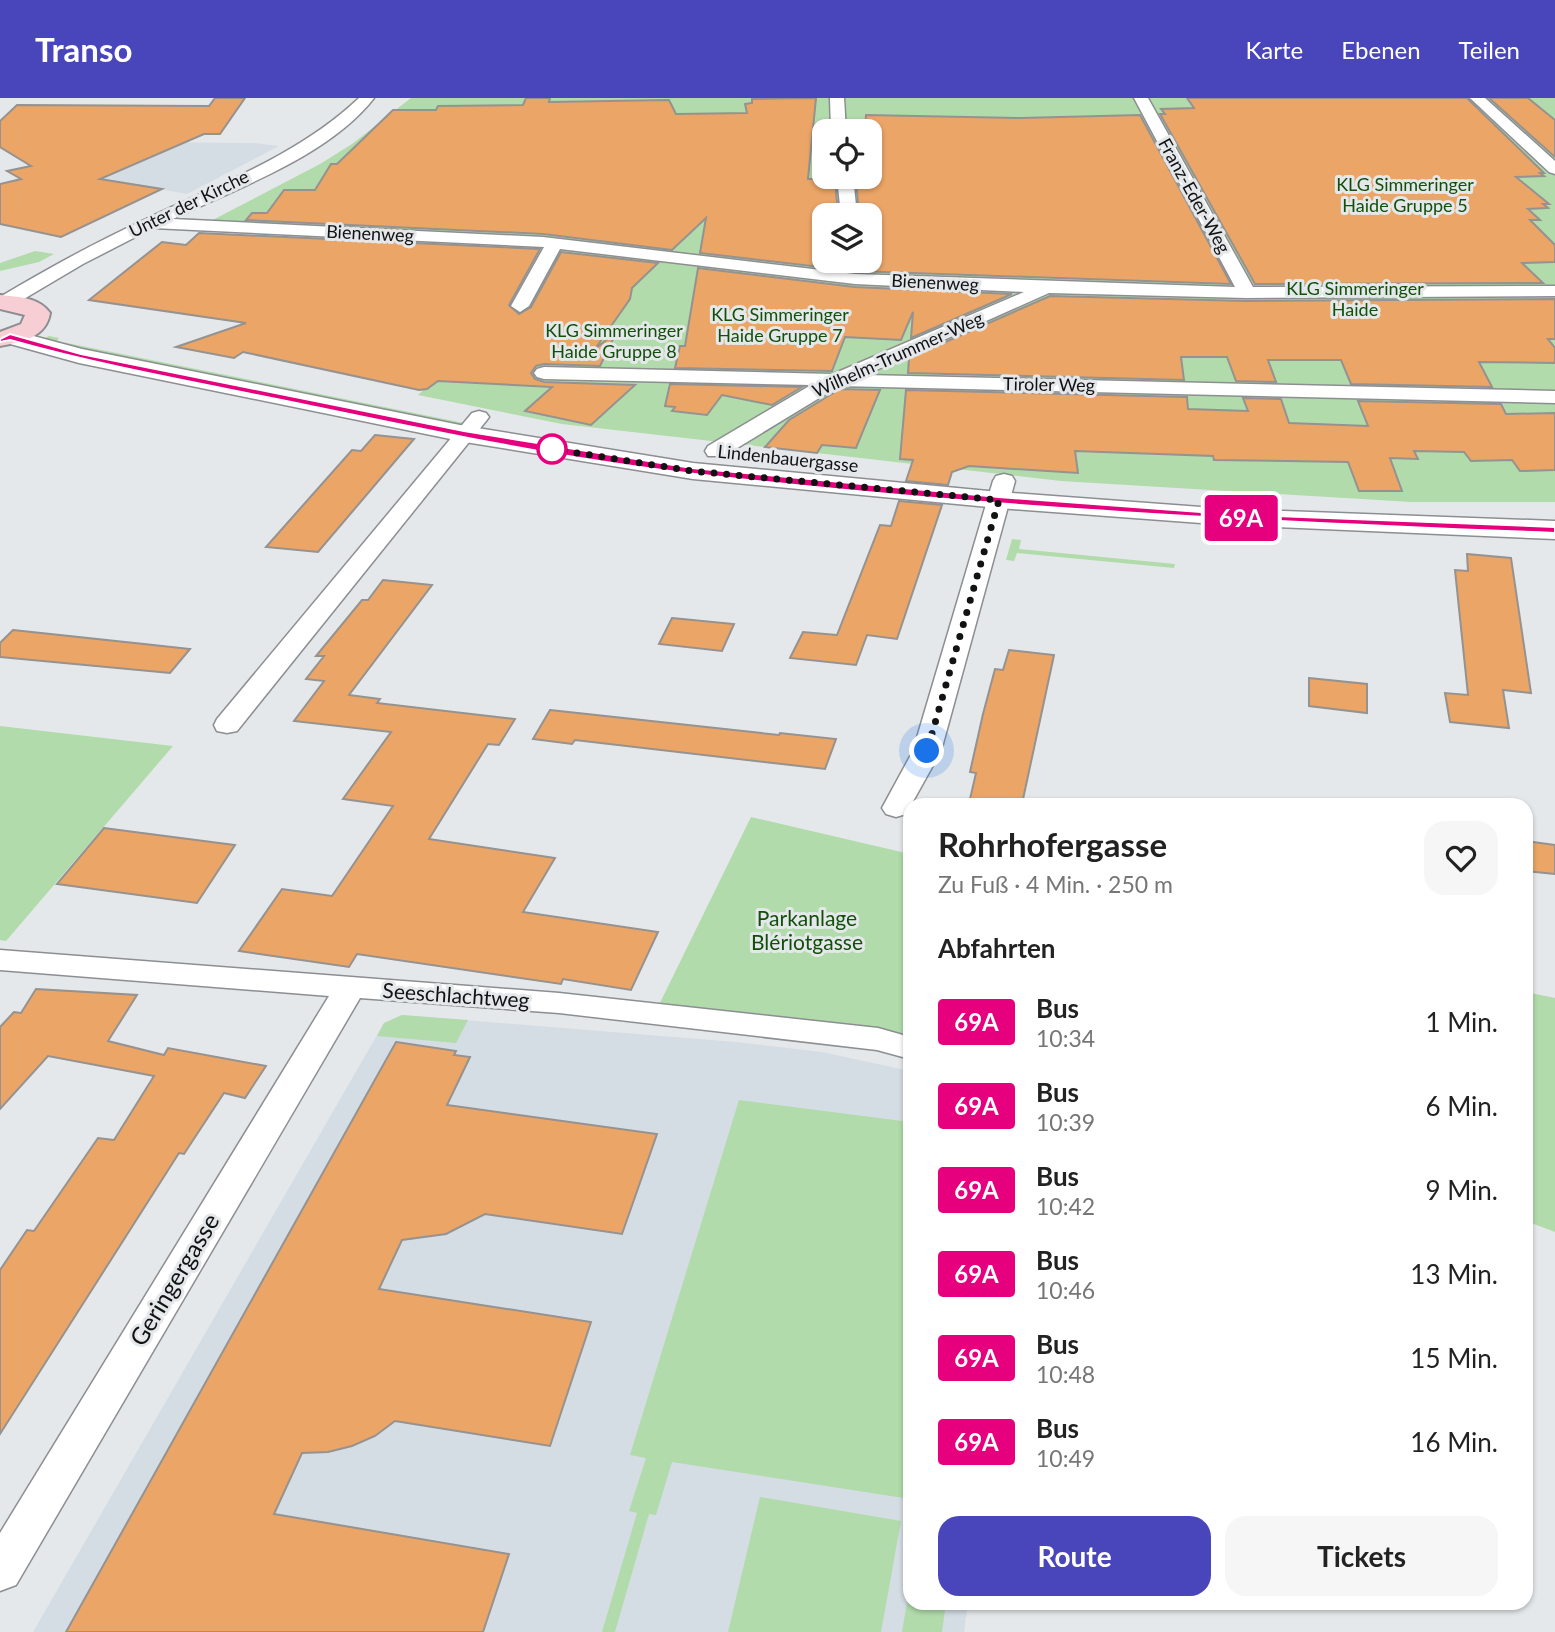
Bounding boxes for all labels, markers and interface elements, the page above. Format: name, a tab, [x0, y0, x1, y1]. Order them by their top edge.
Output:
text: Transo	[35, 29, 132, 69]
text: Karte	[1246, 35, 1303, 64]
text: Ebenen	[1341, 35, 1421, 64]
text: Teilen	[1459, 35, 1520, 64]
map controls	[812, 119, 882, 273]
button: locate	[812, 119, 882, 189]
street label: Franz-Eder-Weg	[1154, 134, 1236, 257]
street label: Unter der Kirche	[125, 165, 252, 242]
park label: KLG Simmeringer Haide Gruppe 5	[1336, 173, 1474, 216]
button: layers	[812, 203, 882, 273]
street label: Bienenweg	[326, 220, 414, 246]
street label: Bienenweg	[891, 269, 979, 295]
park label: KLG Simmeringer Haide	[1286, 277, 1424, 320]
park label: KLG Simmeringer Haide Gruppe 7	[711, 303, 849, 346]
street label: Wilhelm-Trummer-Weg	[809, 306, 986, 402]
park label: KLG Simmeringer Haide Gruppe 8	[545, 319, 683, 362]
street label: Tiroler Weg	[1003, 372, 1095, 396]
unlabelled marker	[537, 434, 567, 464]
street label: Lindenbauergasse	[717, 440, 860, 476]
line badge: 69A	[1201, 495, 1281, 541]
text: 69A	[1219, 503, 1263, 532]
your location	[909, 733, 944, 768]
button: heart	[1424, 821, 1498, 895]
text: Rohrhofergasse	[938, 824, 1167, 864]
text: Zu Fuß · 4 Min. · 250 m	[938, 870, 1173, 898]
park label: Parkanlage Blériotgasse	[751, 905, 863, 954]
text: Abfahrten	[938, 932, 1056, 964]
street label: Seeschlachtweg	[382, 977, 530, 1012]
text: Bus	[1036, 992, 1079, 1024]
text: 1 Min.	[1425, 1006, 1498, 1038]
text: 69A	[954, 1007, 999, 1036]
text: 10:34	[1036, 1024, 1095, 1052]
text: Bus	[1036, 1076, 1079, 1108]
text: 6 Min.	[1425, 1090, 1498, 1122]
text: 69A	[954, 1091, 999, 1120]
text: 10:39	[1036, 1108, 1095, 1136]
text: Bus	[1036, 1160, 1079, 1192]
text: 9 Min.	[1425, 1174, 1498, 1206]
text: 69A	[954, 1175, 999, 1204]
text: 10:42	[1036, 1192, 1095, 1220]
street label: Geringergasse	[123, 1208, 225, 1351]
text: Bus	[1036, 1244, 1079, 1276]
text: 13 Min.	[1410, 1258, 1498, 1290]
text: 69A	[954, 1259, 999, 1288]
text: 10:46	[1036, 1276, 1095, 1304]
text: Bus	[1036, 1328, 1079, 1360]
text: 15 Min.	[1410, 1342, 1498, 1374]
text: 69A	[954, 1343, 999, 1372]
text: 10:48	[1036, 1360, 1095, 1388]
text: Bus	[1036, 1412, 1079, 1444]
text: 16 Min.	[1410, 1426, 1498, 1458]
text: 69A	[954, 1427, 999, 1456]
text: 10:49	[1036, 1444, 1095, 1472]
button: Route	[938, 1516, 1211, 1596]
button: Tickets	[1225, 1516, 1498, 1596]

